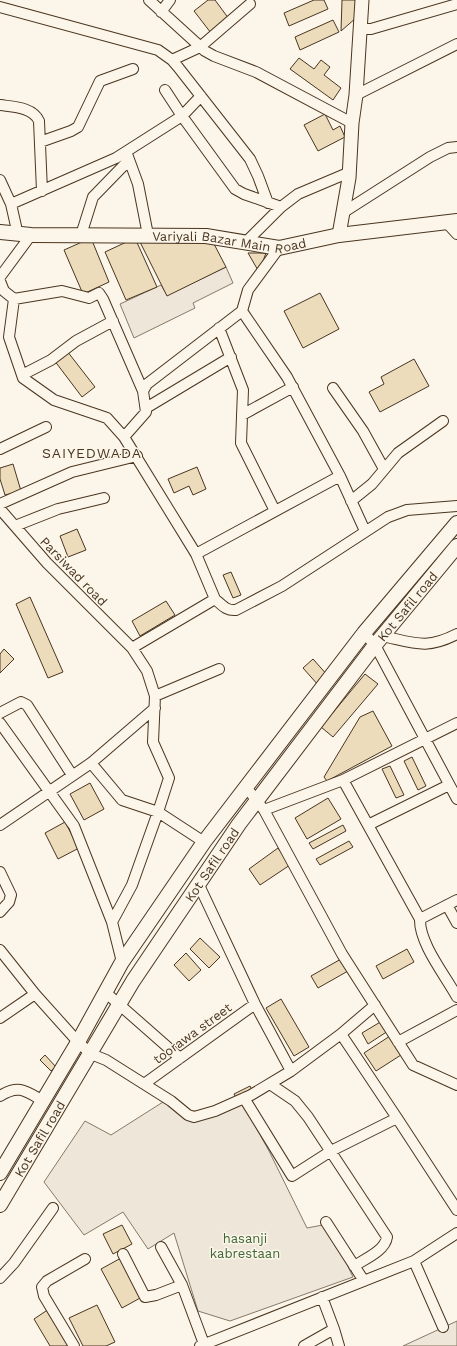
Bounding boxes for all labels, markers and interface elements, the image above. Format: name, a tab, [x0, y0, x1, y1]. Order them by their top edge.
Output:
street label: Variyali Bazar Main Road	[152, 228, 308, 257]
district label: SAIYEDWADA	[42, 445, 142, 461]
street label: Parsiwad road	[37, 534, 110, 609]
street label: Kot Safil road	[374, 569, 441, 645]
street label: Kot Safil road	[182, 825, 242, 905]
street label: toorawa street	[150, 1000, 235, 1067]
street label: Kot Safil road	[11, 1098, 68, 1180]
park label: hasanji kabrestaan	[210, 1231, 280, 1261]

